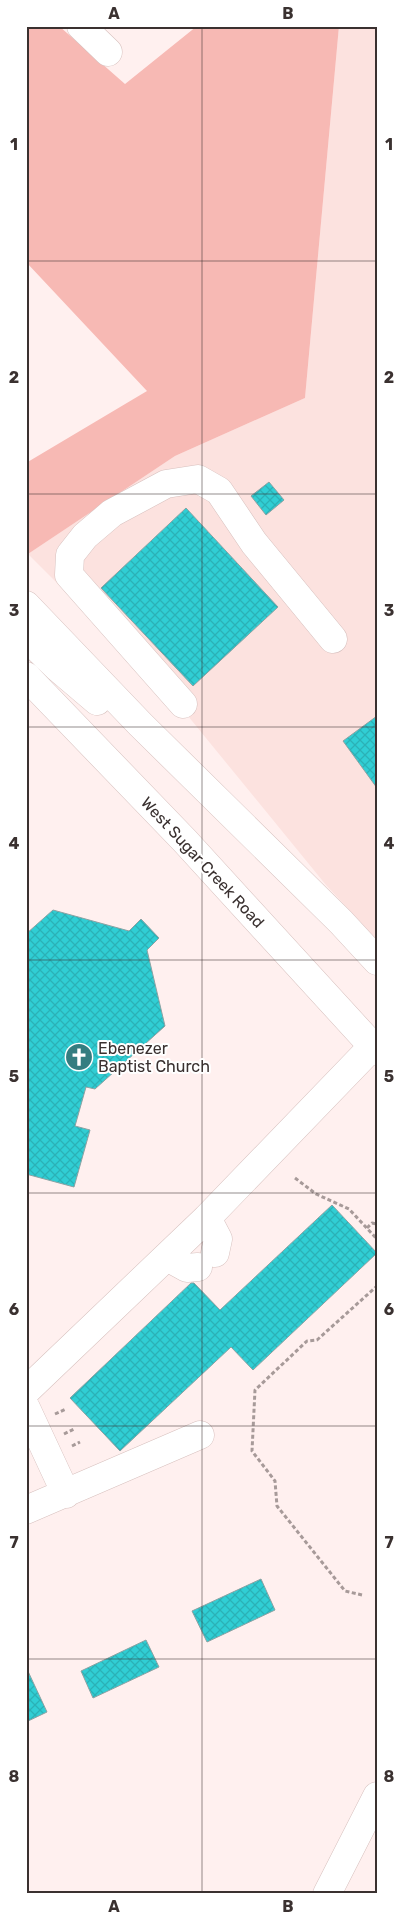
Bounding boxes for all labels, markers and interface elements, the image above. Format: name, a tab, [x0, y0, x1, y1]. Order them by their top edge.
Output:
text: A	[108, 4, 120, 23]
text: B	[282, 4, 294, 23]
text: 1	[10, 135, 18, 154]
text: 1	[385, 135, 393, 154]
text: 2	[9, 368, 19, 387]
text: 2	[384, 368, 394, 387]
text: 3	[9, 601, 19, 620]
text: 3	[384, 601, 394, 620]
street label: West Sugar Creek Road	[137, 793, 268, 932]
text: 4	[9, 834, 20, 853]
text: 4	[384, 834, 395, 853]
place label: Ebenezer Baptist Church	[98, 1039, 210, 1076]
church icon: Ebenezer Baptist Church	[64, 1042, 94, 1072]
text: 5	[9, 1067, 19, 1086]
text: 5	[384, 1067, 394, 1086]
text: 6	[9, 1300, 19, 1319]
text: 6	[384, 1300, 394, 1319]
text: 7	[9, 1533, 19, 1552]
text: 7	[384, 1533, 394, 1552]
text: 8	[9, 1767, 20, 1786]
text: 8	[384, 1767, 395, 1786]
text: A	[108, 1897, 120, 1916]
text: B	[282, 1897, 294, 1916]

